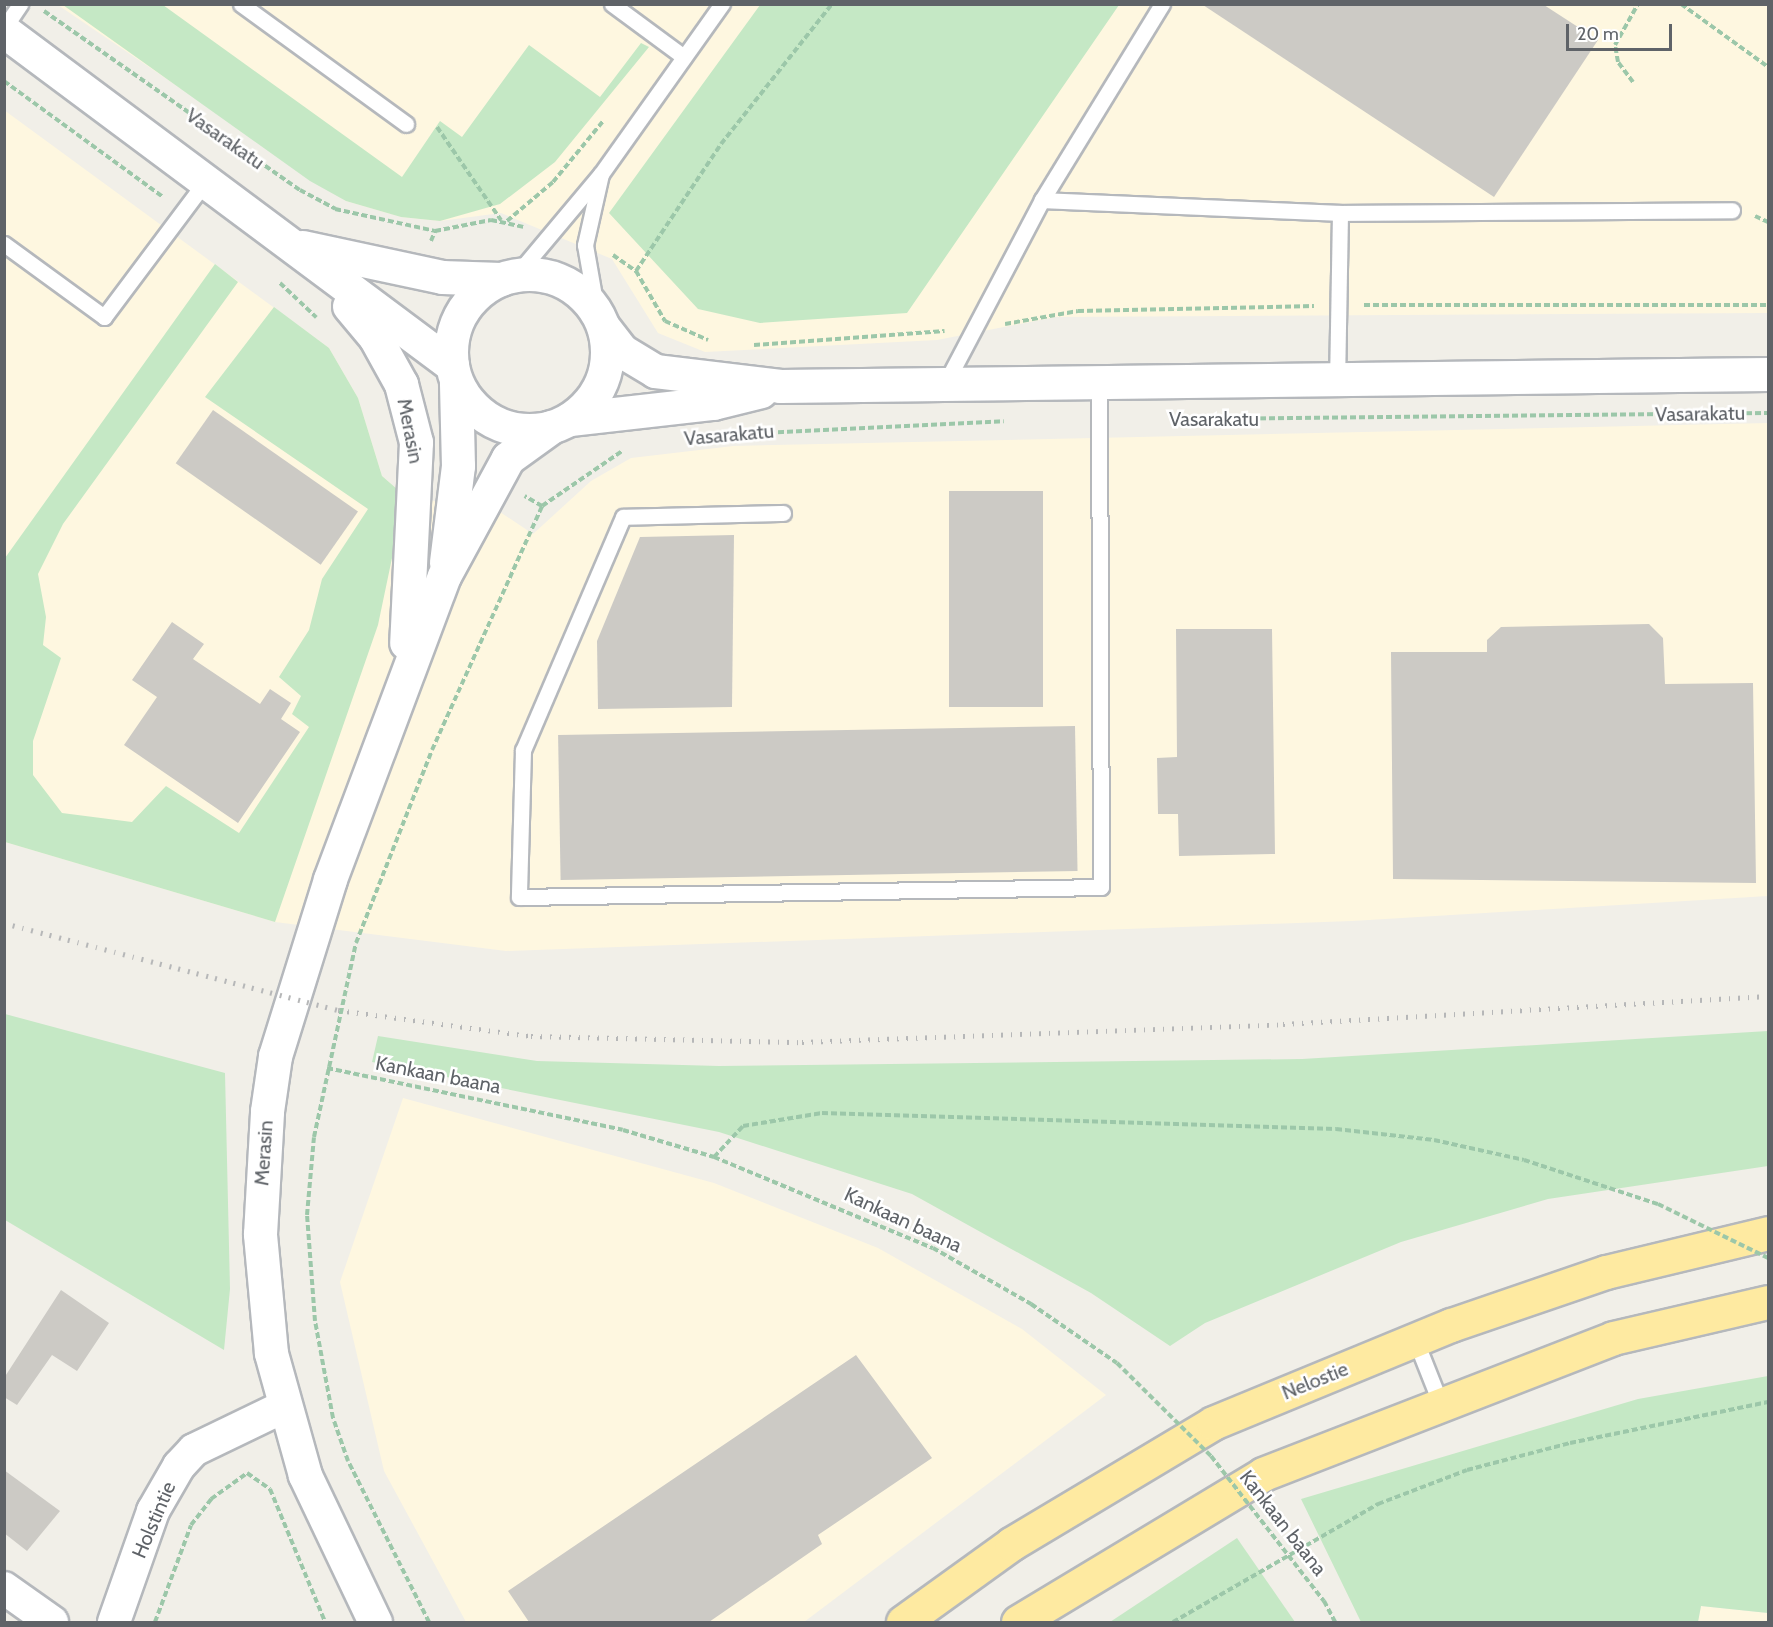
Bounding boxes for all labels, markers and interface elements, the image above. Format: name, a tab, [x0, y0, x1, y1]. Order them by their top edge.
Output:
scale bar	[1569, 12, 1676, 50]
text: 20 m	[1577, 23, 1619, 45]
street label: Vasarakatu	[181, 103, 269, 175]
street label: Merasin	[392, 396, 428, 466]
street label: Vasarakatu	[1655, 401, 1745, 427]
street label: Vasarakatu	[1169, 407, 1259, 431]
street label: Vasarakatu	[683, 419, 775, 451]
street label: Kankaan baana	[373, 1051, 503, 1099]
street label: Merasin	[250, 1119, 278, 1187]
street label: Kankaan baana	[840, 1182, 966, 1258]
street label: Nelostie	[1278, 1357, 1352, 1405]
street label: Kankaan baana	[1234, 1466, 1332, 1580]
street label: Holstintie	[127, 1478, 181, 1562]

